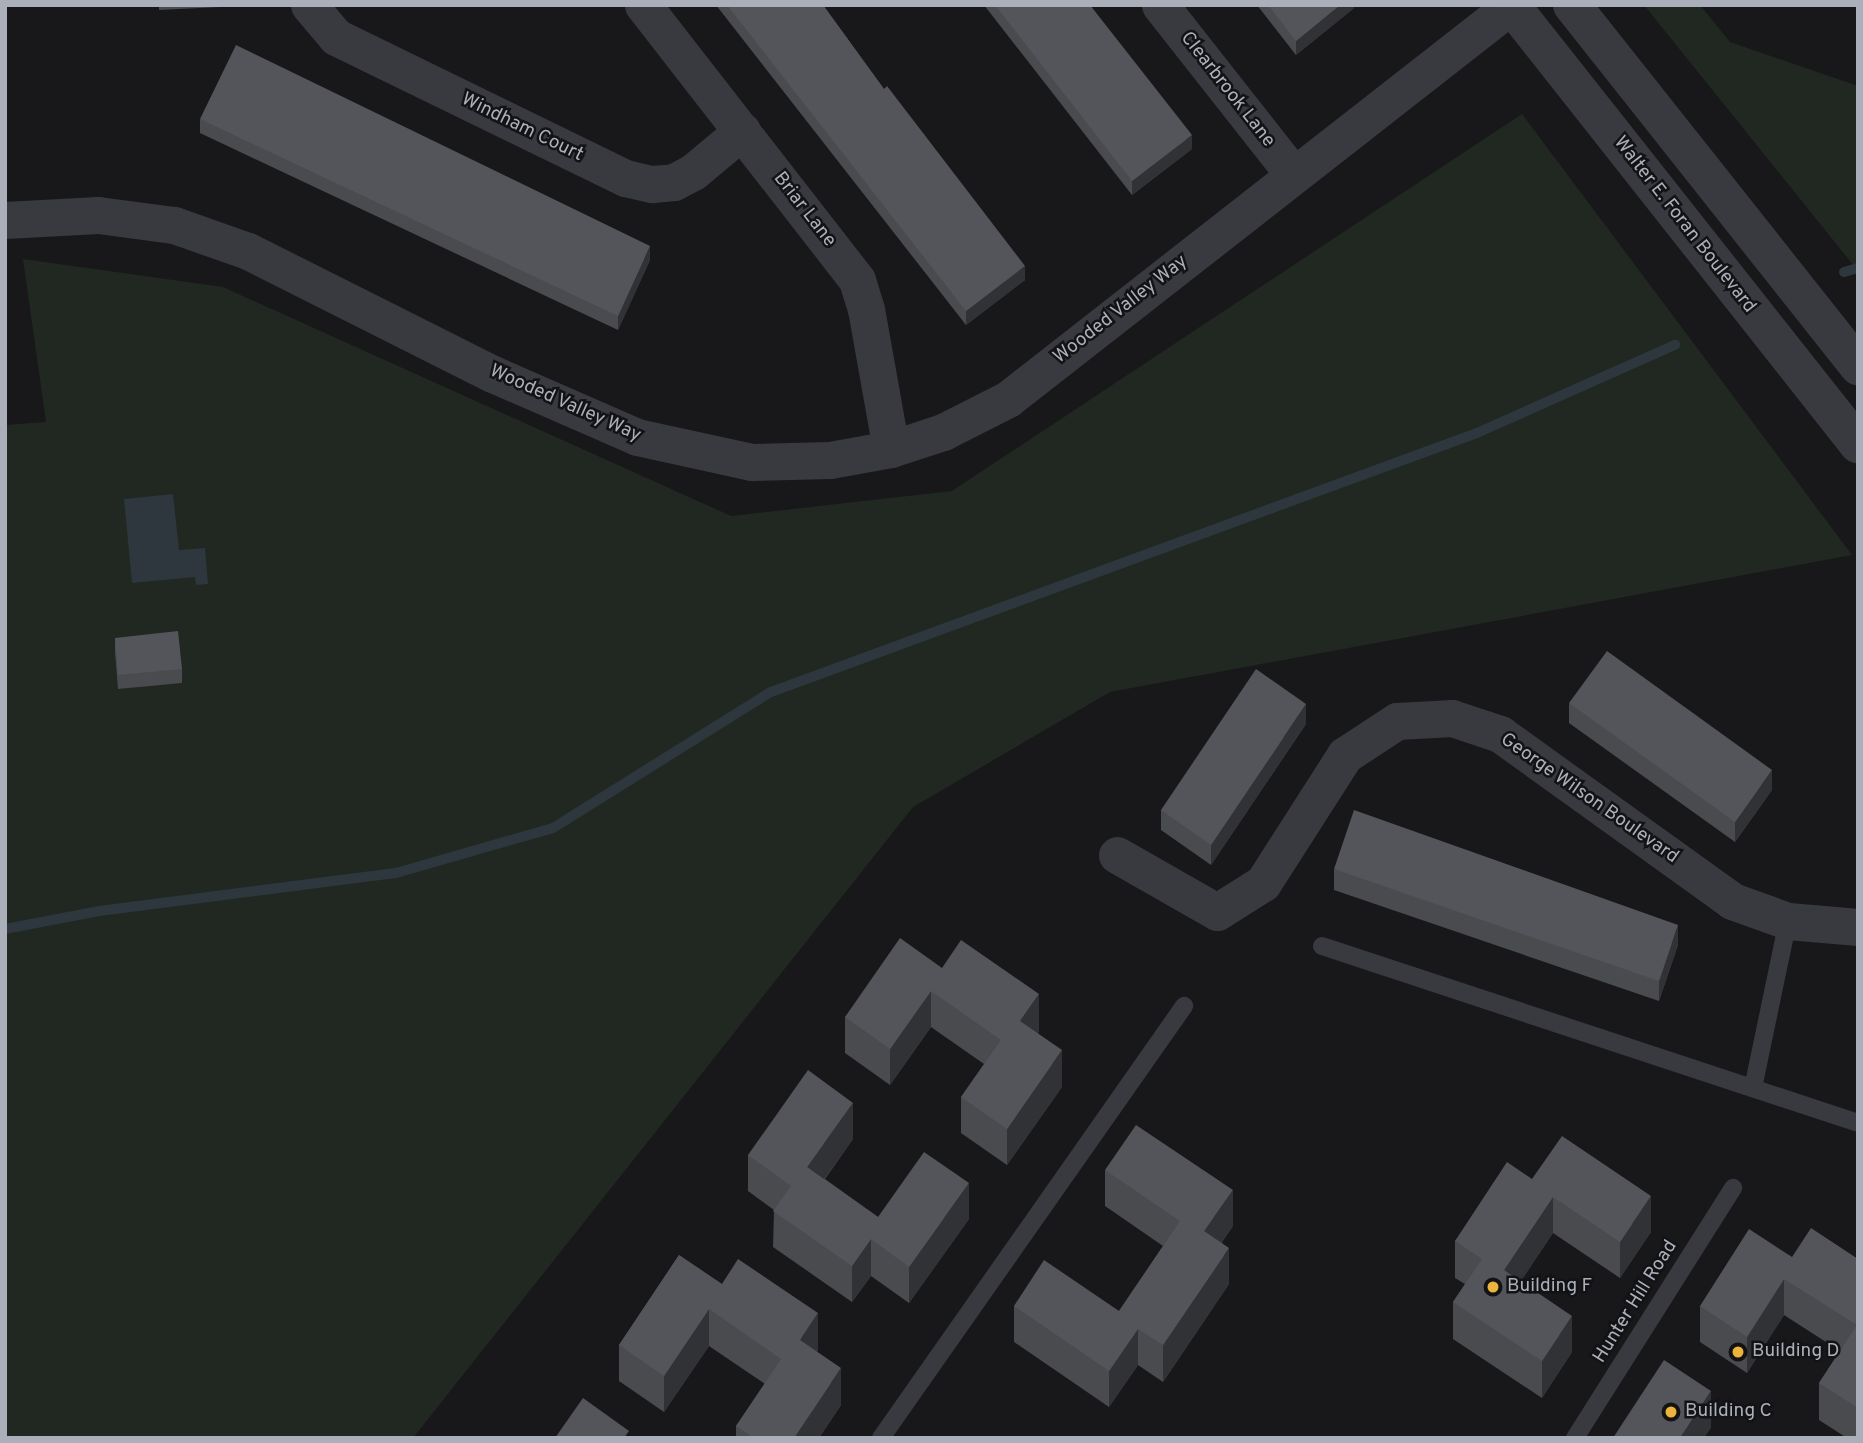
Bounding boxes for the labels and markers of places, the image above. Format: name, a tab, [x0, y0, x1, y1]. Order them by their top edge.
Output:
place label: Building F	[1507, 1276, 1592, 1298]
marker: Building F	[1485, 1279, 1501, 1295]
place label: Building D	[1752, 1341, 1840, 1363]
marker: Building D	[1730, 1344, 1746, 1360]
place label: Building C	[1685, 1401, 1772, 1423]
marker: Building C	[1663, 1404, 1679, 1420]

